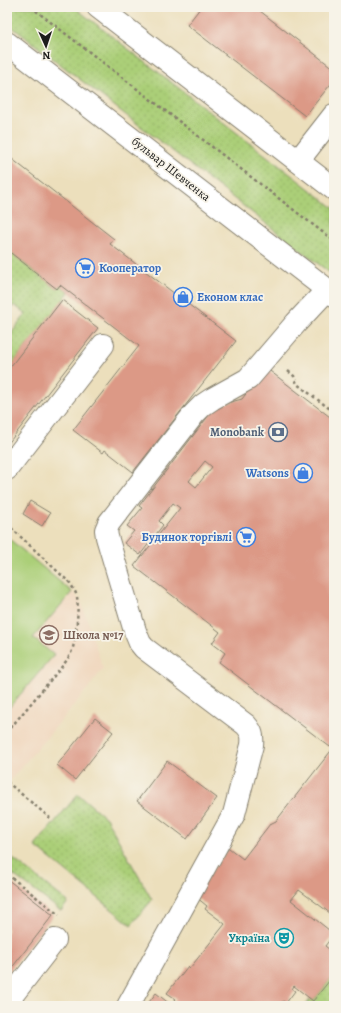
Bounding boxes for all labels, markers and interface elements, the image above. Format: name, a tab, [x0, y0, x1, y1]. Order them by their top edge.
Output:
north arrow	[26, 26, 66, 66]
text: N	[42, 48, 51, 63]
street label: бульвар Шевченка	[128, 133, 214, 205]
supermarket icon: Кооператор	[74, 257, 96, 279]
place label: Кооператор	[99, 260, 162, 276]
shop icon: Економ клас	[172, 286, 194, 308]
place label: Економ клас	[197, 289, 263, 305]
bank icon: Monobank	[267, 421, 289, 443]
place label: Monobank	[210, 424, 265, 440]
shop icon: Watsons	[292, 462, 314, 484]
place label: Watsons	[245, 465, 289, 481]
supermarket icon: Будинок торгівлі	[235, 526, 257, 548]
place label: Будинок торгівлі	[141, 529, 232, 545]
school or university icon: Школа №17	[38, 624, 60, 646]
place label: Школа №17	[63, 627, 124, 643]
theatre icon: Україна	[273, 927, 295, 949]
place label: Україна	[229, 930, 270, 946]

